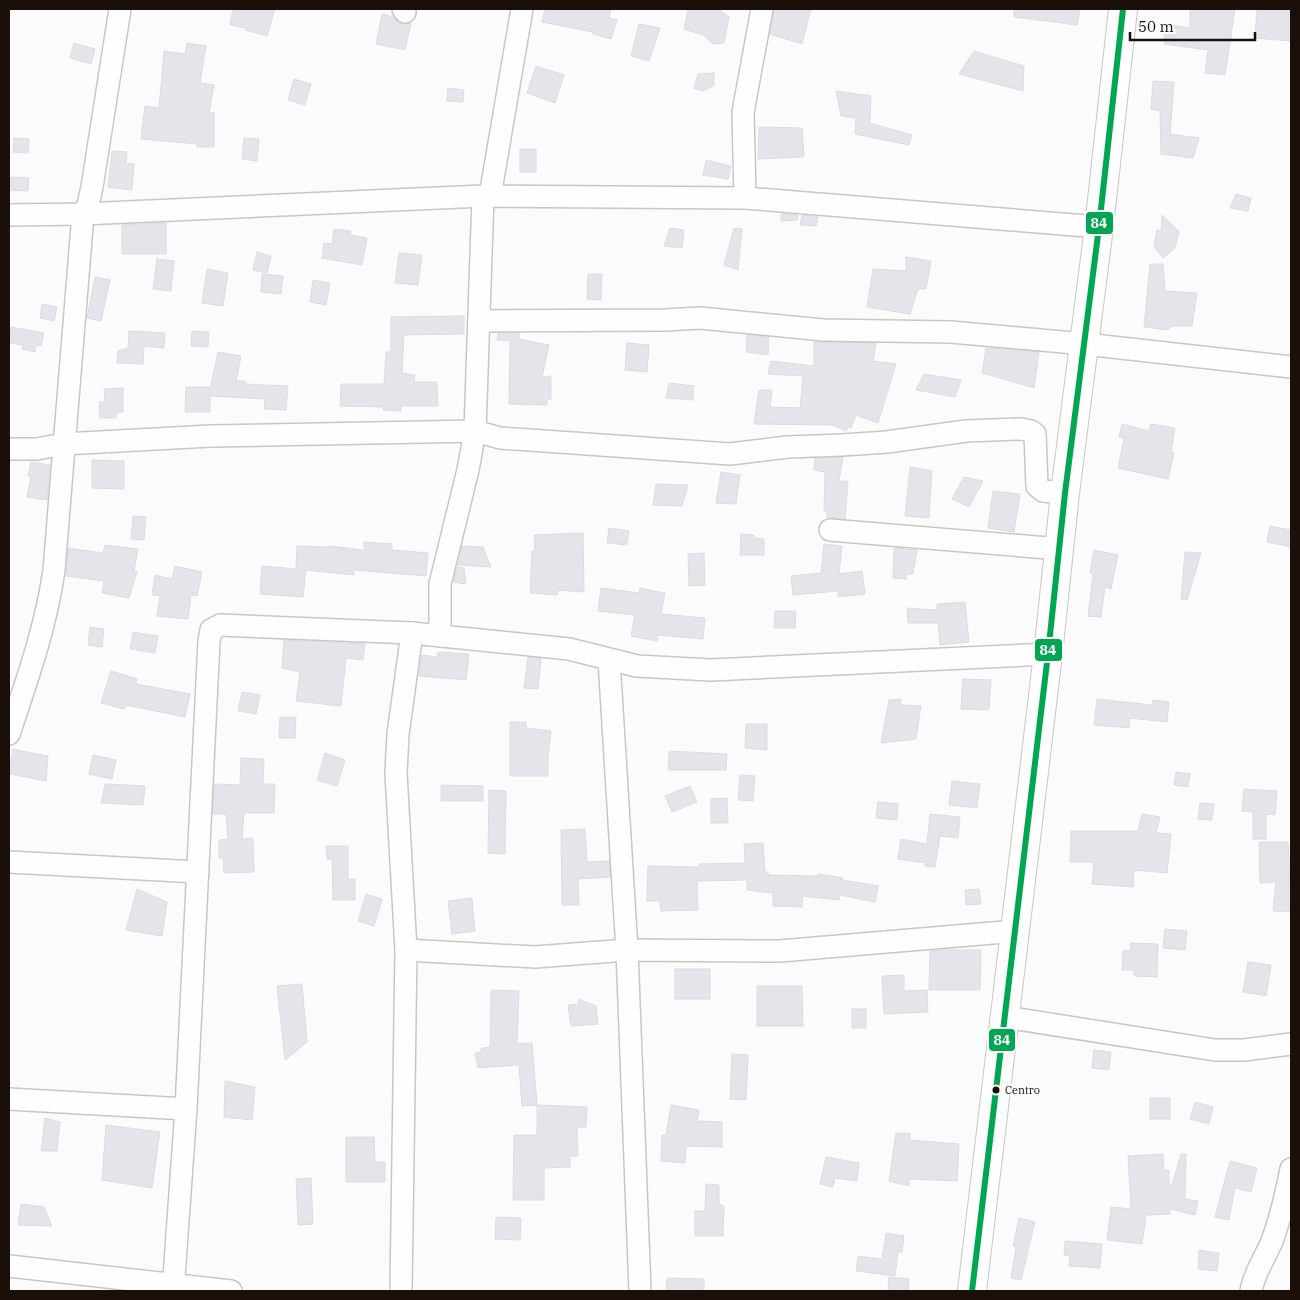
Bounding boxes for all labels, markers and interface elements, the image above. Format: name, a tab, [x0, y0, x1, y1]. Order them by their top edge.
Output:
scale bar	[1130, 10, 1255, 42]
text: 50 m	[1138, 17, 1174, 36]
line badge: 84	[1085, 211, 1114, 235]
text: 84	[1091, 214, 1107, 232]
line badge: 84	[1034, 638, 1063, 662]
text: 84	[1040, 641, 1056, 659]
line badge: 84	[988, 1028, 1016, 1052]
text: 84	[994, 1031, 1010, 1049]
place label: Centro	[1005, 1083, 1040, 1097]
marker: Centro	[991, 1085, 1001, 1095]

